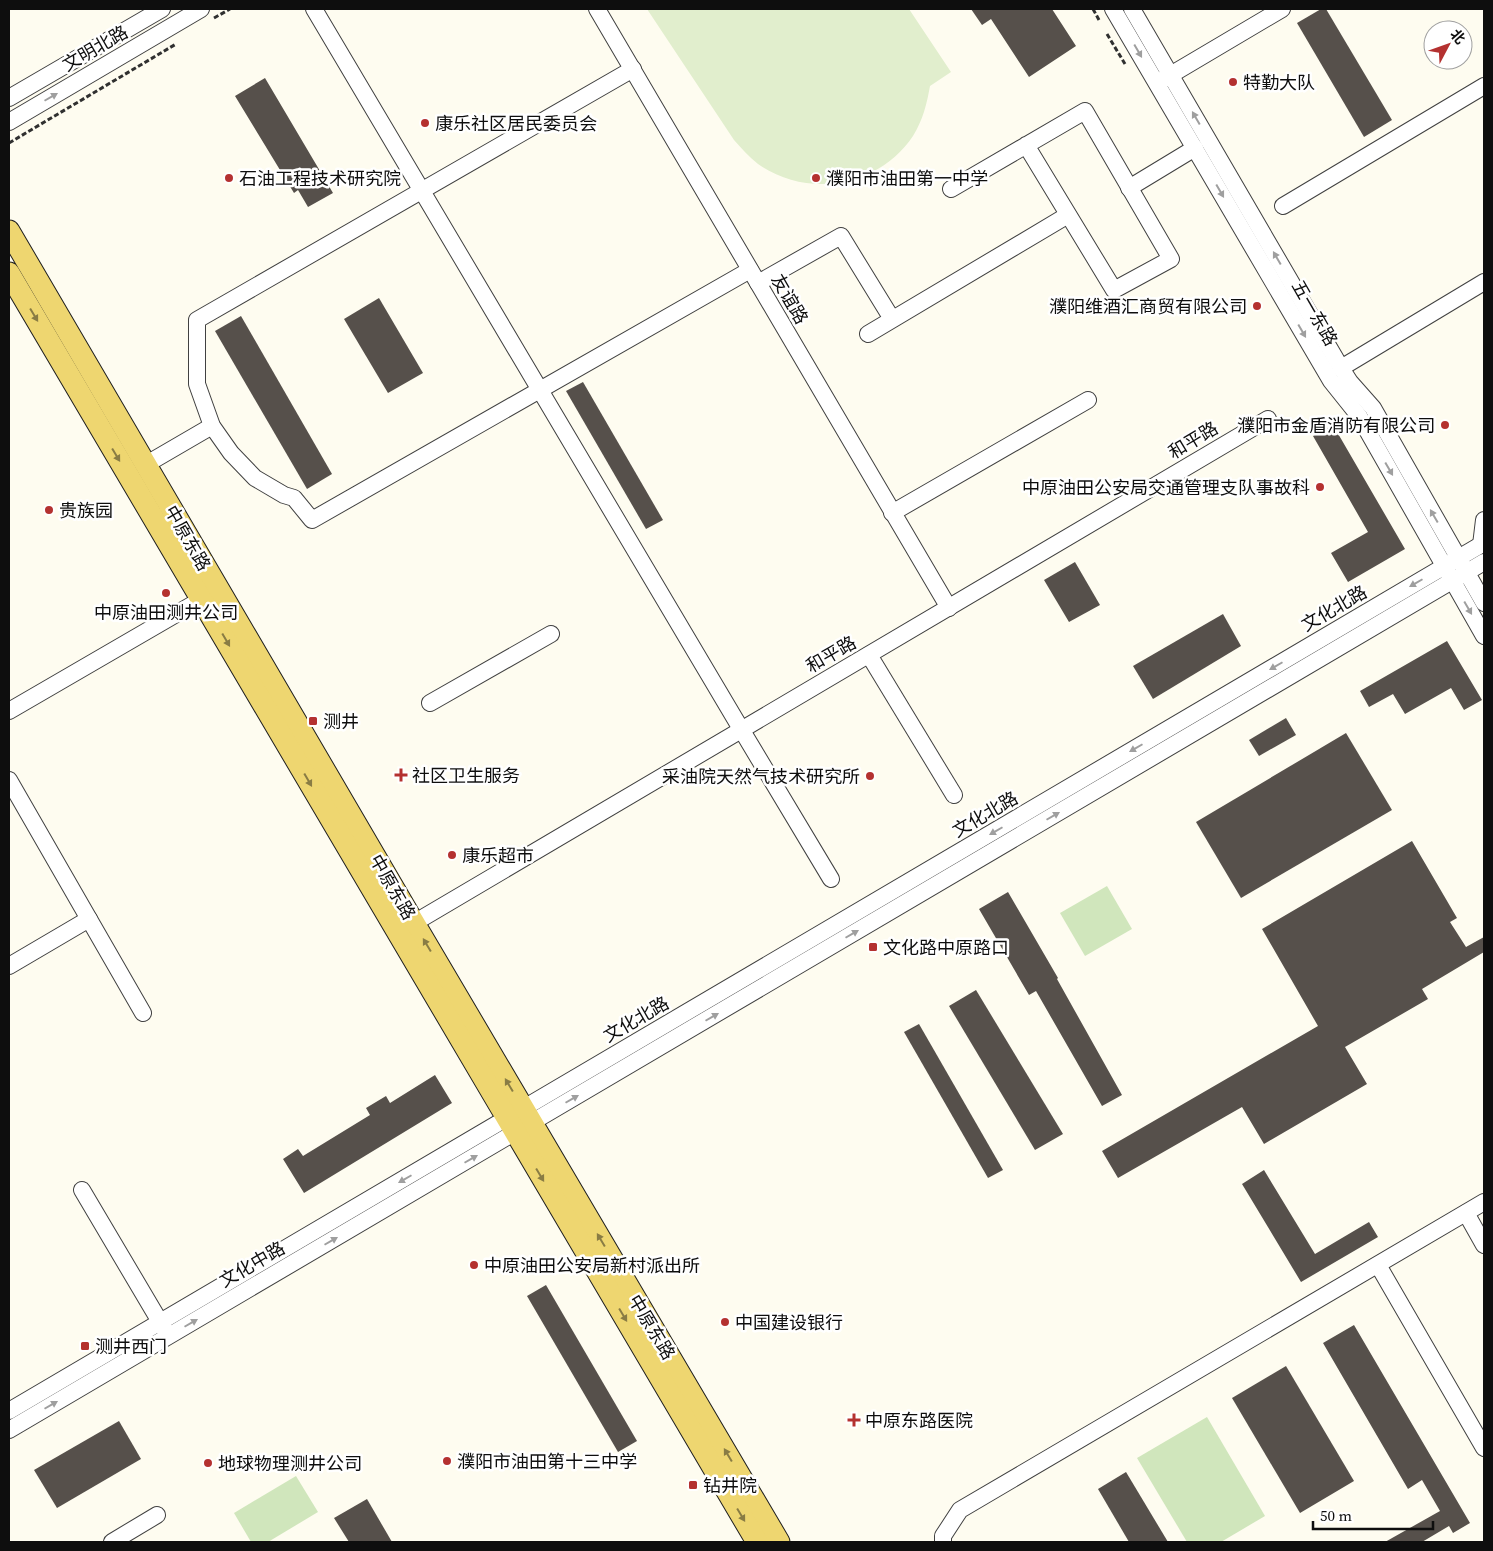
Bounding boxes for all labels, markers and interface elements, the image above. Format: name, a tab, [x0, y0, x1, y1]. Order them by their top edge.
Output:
street label: 文明北路	[58, 19, 132, 77]
north arrow	[1423, 20, 1473, 70]
text: 北	[1446, 25, 1470, 48]
one-way arrow	[1134, 43, 1142, 58]
place label: 特勤大队	[1243, 70, 1315, 95]
marker: 特勤大队	[1227, 76, 1239, 88]
one-way arrow	[44, 93, 57, 102]
place label: 康乐社区居民委员会	[435, 111, 597, 136]
one-way arrow	[1191, 111, 1200, 124]
marker: 康乐社区居民委员会	[419, 117, 431, 129]
place label: 石油工程技术研究院	[239, 166, 401, 191]
place label: 濮阳市油田第一中学	[826, 166, 988, 191]
marker: 石油工程技术研究院	[223, 172, 235, 184]
marker: 濮阳市油田第一中学	[810, 172, 822, 184]
one-way arrow	[1216, 184, 1224, 199]
one-way arrow	[1273, 252, 1282, 265]
street label: 友谊路	[766, 269, 814, 329]
street label: 五一东路	[1286, 276, 1344, 350]
place label: 濮阳维酒汇商贸有限公司	[1049, 294, 1247, 319]
marker: 濮阳维酒汇商贸有限公司	[1251, 300, 1263, 312]
one-way arrow	[29, 309, 38, 322]
one-way arrow	[1298, 324, 1306, 339]
place label: 濮阳市金盾消防有限公司	[1237, 413, 1435, 438]
street label: 和平路	[1163, 415, 1223, 465]
marker: 濮阳市金盾消防有限公司	[1439, 419, 1451, 431]
one-way arrow	[112, 449, 121, 462]
one-way arrow	[1384, 462, 1393, 475]
place label: 中原油田公安局交通管理支队事故科	[1022, 475, 1310, 500]
marker: 中原油田公安局交通管理支队事故科	[1314, 481, 1326, 493]
place label: 贵族园	[59, 498, 113, 523]
street label: 中原东路	[159, 501, 217, 575]
marker: 贵族园	[43, 504, 55, 516]
one-way arrow	[1430, 509, 1439, 523]
street label: 文化北路	[1297, 579, 1371, 637]
one-way arrow	[1410, 579, 1423, 588]
marker: 中原油田测井公司	[160, 587, 172, 599]
place label: 中原油田测井公司	[94, 600, 238, 625]
one-way arrow	[1464, 602, 1473, 615]
street label: 和平路	[801, 630, 861, 678]
one-way arrow	[221, 634, 230, 647]
one-way arrow	[1270, 661, 1283, 670]
place label: 测井	[323, 709, 359, 734]
marker: 测井	[307, 715, 319, 727]
one-way arrow	[1130, 744, 1143, 753]
place label: 社区卫生服务	[412, 763, 520, 788]
place label: 采油院天然气技术研究所	[662, 764, 860, 789]
marker: 社区卫生服务	[394, 768, 408, 782]
marker: 采油院天然气技术研究所	[864, 770, 876, 782]
one-way arrow	[304, 773, 312, 788]
street label: 文化北路	[948, 785, 1022, 843]
one-way arrow	[1046, 812, 1059, 821]
one-way arrow	[990, 826, 1003, 835]
place label: 康乐超市	[462, 843, 534, 868]
marker: 康乐超市	[446, 849, 458, 861]
street label: 中原东路	[364, 850, 422, 924]
one-way arrow	[846, 930, 859, 939]
place label: 文化路中原路口	[883, 935, 1009, 960]
one-way arrow	[422, 938, 431, 951]
marker: 文化路中原路口	[867, 941, 879, 953]
street label: 文化北路	[599, 990, 673, 1048]
one-way arrow	[706, 1012, 719, 1021]
one-way arrow	[505, 1078, 514, 1091]
one-way arrow	[566, 1095, 579, 1104]
one-way arrow	[465, 1154, 478, 1163]
one-way arrow	[536, 1167, 544, 1182]
one-way arrow	[397, 1175, 412, 1183]
one-way arrow	[596, 1233, 605, 1246]
street label: 文化中路	[215, 1235, 289, 1293]
one-way arrow	[325, 1236, 338, 1245]
place label: 中原油田公安局新村派出所	[484, 1253, 700, 1278]
marker: 中原油田公安局新村派出所	[468, 1259, 480, 1271]
street label: 中原东路	[623, 1290, 681, 1364]
one-way arrow	[618, 1308, 627, 1321]
place label: 中国建设银行	[735, 1310, 843, 1335]
marker: 中国建设银行	[719, 1316, 731, 1328]
one-way arrow	[185, 1319, 198, 1328]
place label: 测井西门	[95, 1334, 167, 1359]
marker: 测井西门	[79, 1340, 91, 1352]
one-way arrow	[43, 1401, 58, 1409]
place label: 中原东路医院	[865, 1408, 973, 1433]
marker: 中原东路医院	[847, 1413, 861, 1427]
place label: 濮阳市油田第十三中学	[457, 1449, 637, 1474]
one-way arrow	[723, 1449, 732, 1462]
place label: 地球物理测井公司	[218, 1451, 362, 1476]
marker: 濮阳市油田第十三中学	[441, 1455, 453, 1467]
marker: 地球物理测井公司	[202, 1457, 214, 1469]
place label: 钻井院	[703, 1473, 757, 1498]
marker: 钻井院	[687, 1479, 699, 1491]
scale bar	[1313, 1498, 1433, 1530]
text: 50 m	[1320, 1505, 1352, 1526]
one-way arrow	[736, 1508, 745, 1522]

